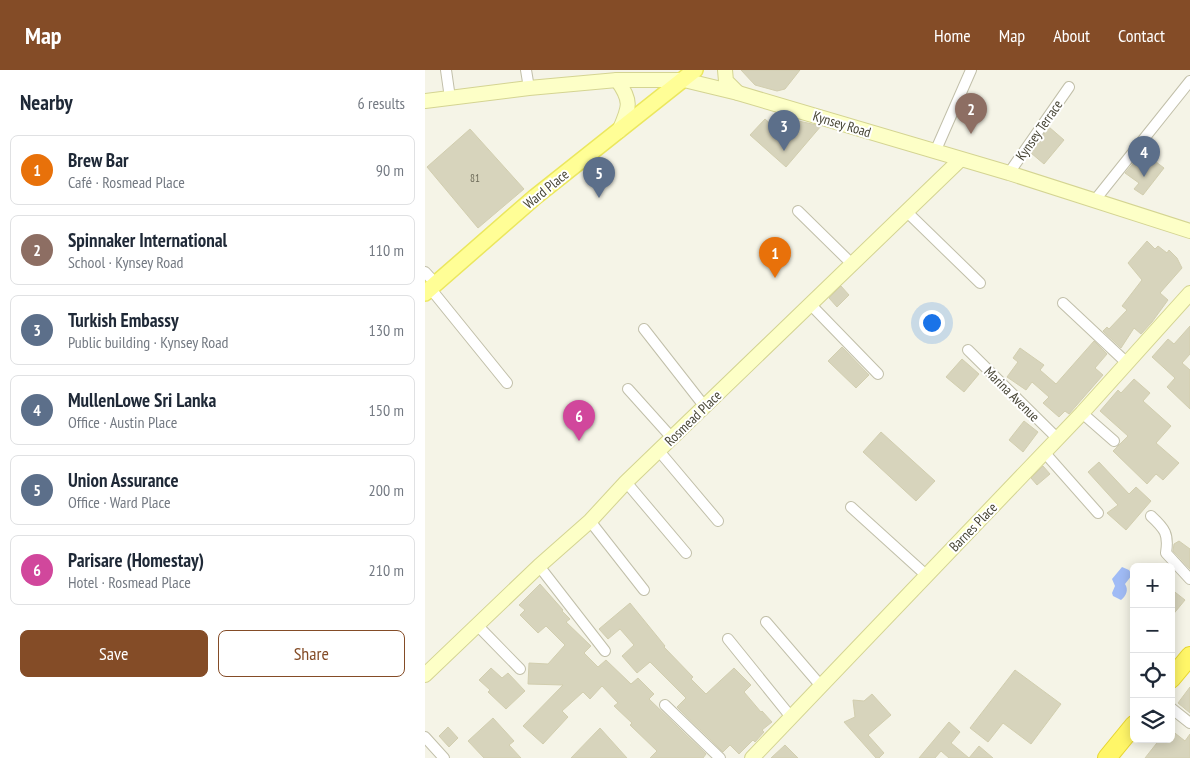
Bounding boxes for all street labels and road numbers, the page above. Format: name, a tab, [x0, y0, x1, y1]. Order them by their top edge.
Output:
street label: Kynsey Terrace	[1012, 96, 1067, 164]
street label: Kynsey Road	[811, 107, 873, 141]
street label: Ward Place	[520, 165, 572, 213]
street label: Marina Avenue	[980, 362, 1044, 426]
street label: Rosmead Place	[661, 386, 725, 450]
street label: Barnes Place	[945, 499, 1001, 555]

